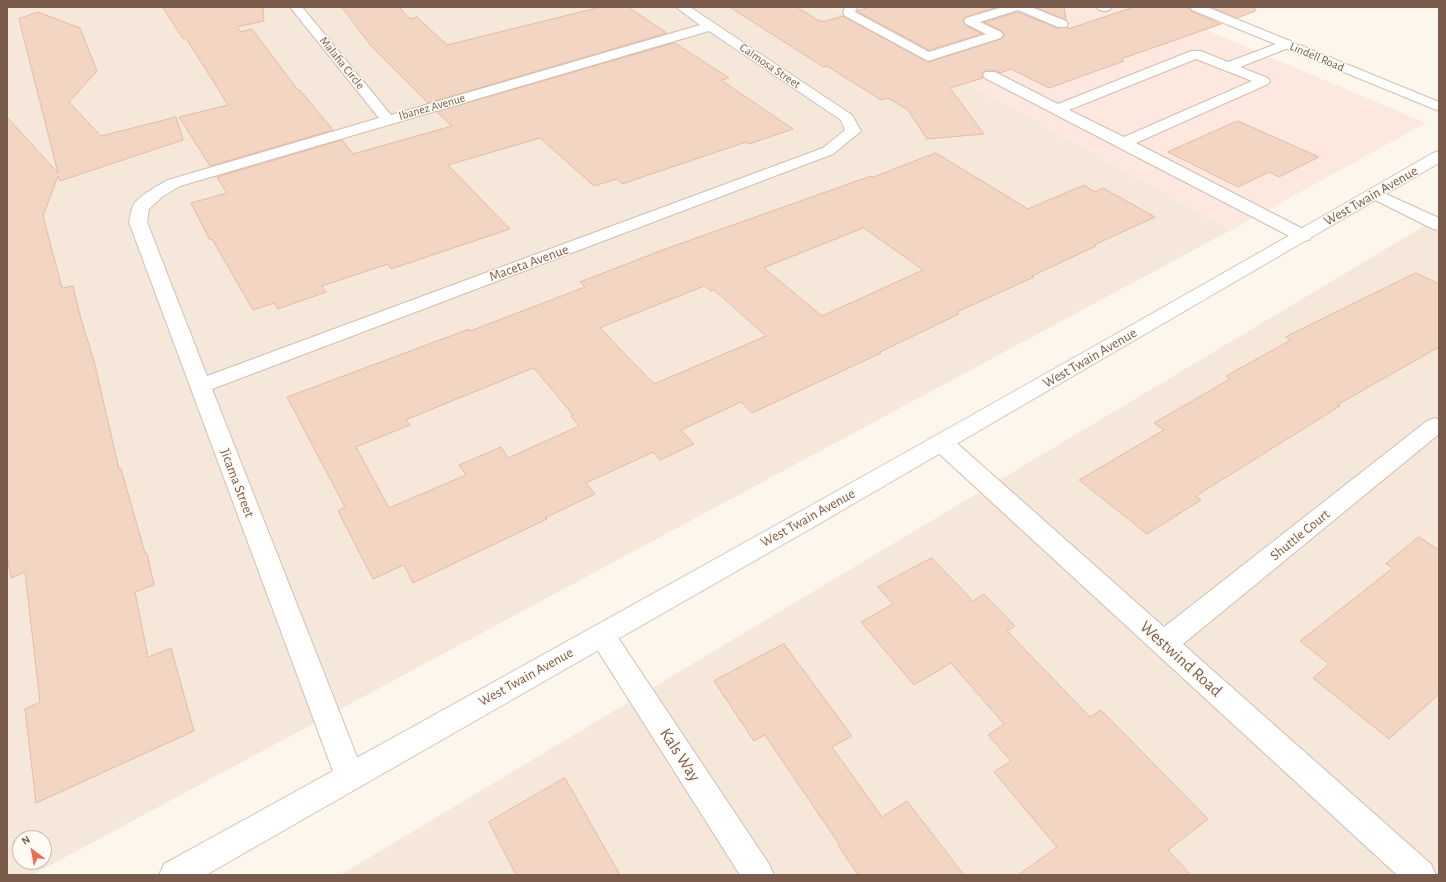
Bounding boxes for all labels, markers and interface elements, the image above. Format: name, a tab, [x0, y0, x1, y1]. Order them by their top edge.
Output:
street label: Malafia Circle	[316, 34, 368, 92]
street label: Lindell Road	[1288, 39, 1346, 75]
street label: Calmosa Street	[737, 40, 803, 92]
street label: Ibanez Avenue	[397, 91, 467, 123]
street label: West Twain Avenue	[1321, 162, 1421, 230]
street label: Maceta Avenue	[487, 241, 571, 285]
street label: West Twain Avenue	[1040, 324, 1140, 392]
street label: Jicama Street	[216, 446, 258, 520]
street label: West Twain Avenue	[758, 485, 858, 551]
street label: Shuttle Court	[1267, 506, 1333, 564]
street label: Westwind Road	[1136, 617, 1226, 701]
street label: West Twain Avenue	[476, 644, 576, 710]
street label: Kals Way	[655, 725, 705, 785]
north arrow	[12, 830, 52, 870]
text: N	[20, 834, 32, 847]

